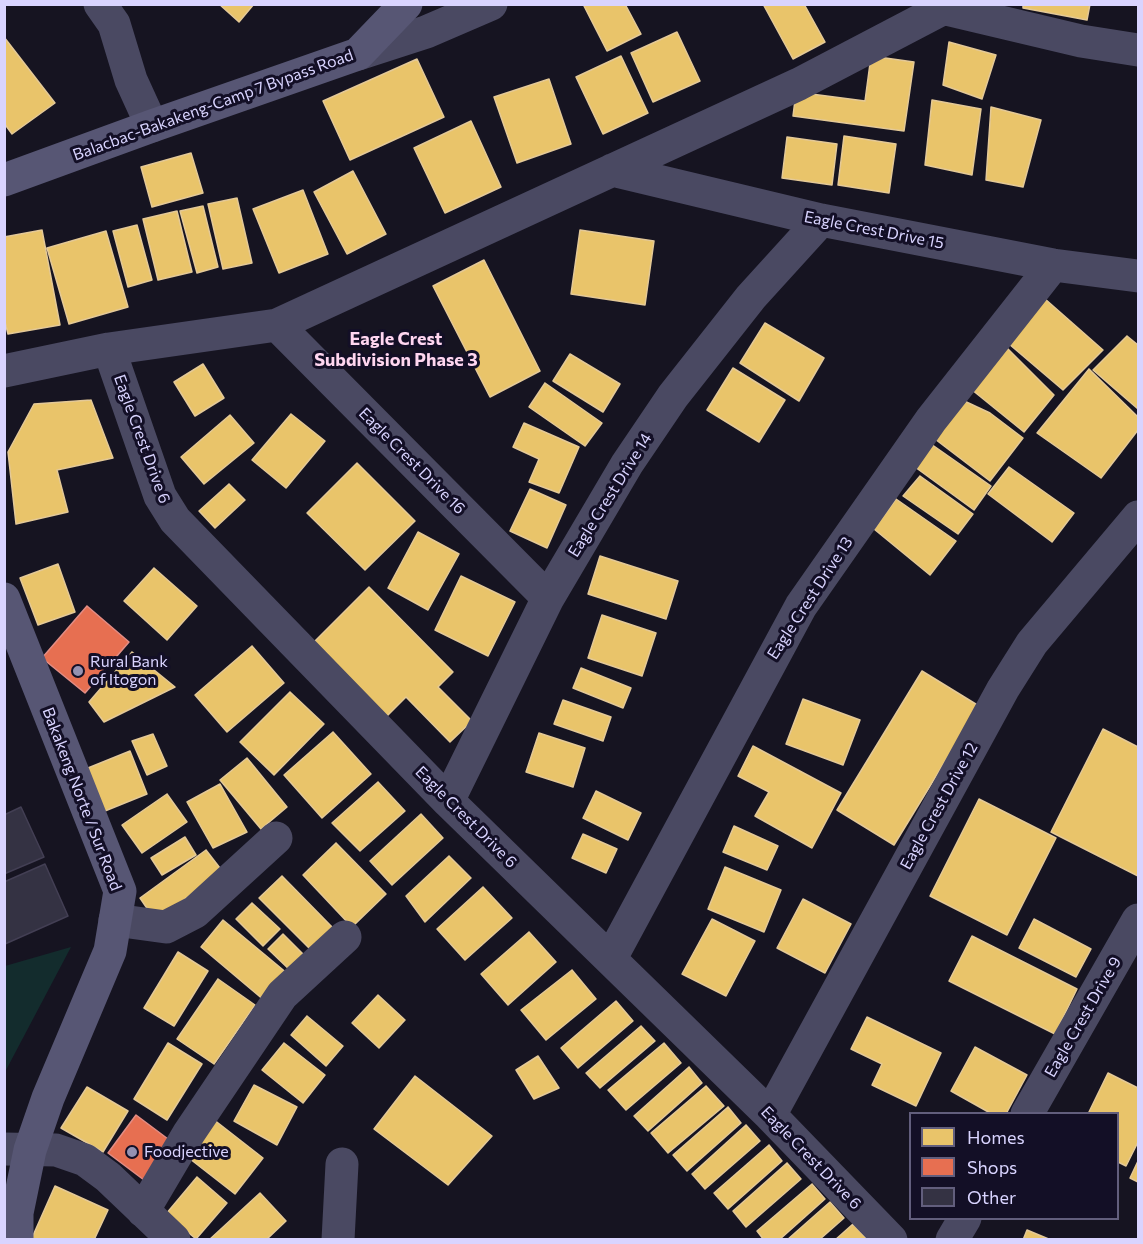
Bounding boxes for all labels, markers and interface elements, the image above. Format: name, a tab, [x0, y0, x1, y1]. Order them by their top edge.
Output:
street label: Balacbac-Bakakeng-Camp 7 Bypass Road	[70, 45, 356, 165]
street label: Eagle Crest Drive 15	[802, 207, 946, 253]
district label: Eagle Crest Subdivision Phase 3	[314, 328, 478, 370]
street label: Eagle Crest Drive 6	[110, 372, 174, 506]
street label: Eagle Crest Drive 16	[355, 404, 469, 518]
street label: Eagle Crest Drive 14	[564, 429, 656, 561]
street label: Eagle Crest Drive 13	[763, 533, 857, 663]
place label: Rural Bank of Itogon	[90, 652, 168, 690]
marker: Rural Bank of Itogon	[71, 664, 85, 678]
street label: Bakakeng Norte / Sur Road	[38, 705, 126, 893]
street label: Eagle Crest Drive 12	[896, 739, 982, 873]
street label: Eagle Crest Drive 6	[411, 762, 521, 872]
street label: Eagle Crest Drive 9	[1041, 953, 1125, 1081]
street label: Eagle Crest Drive 6	[757, 1102, 865, 1214]
legend	[909, 1112, 1119, 1220]
text: Homes	[967, 1126, 1025, 1148]
place label: Foodjective	[144, 1142, 229, 1162]
marker: Foodjective	[125, 1145, 139, 1159]
text: Shops	[967, 1156, 1017, 1178]
text: Other	[967, 1186, 1016, 1208]

